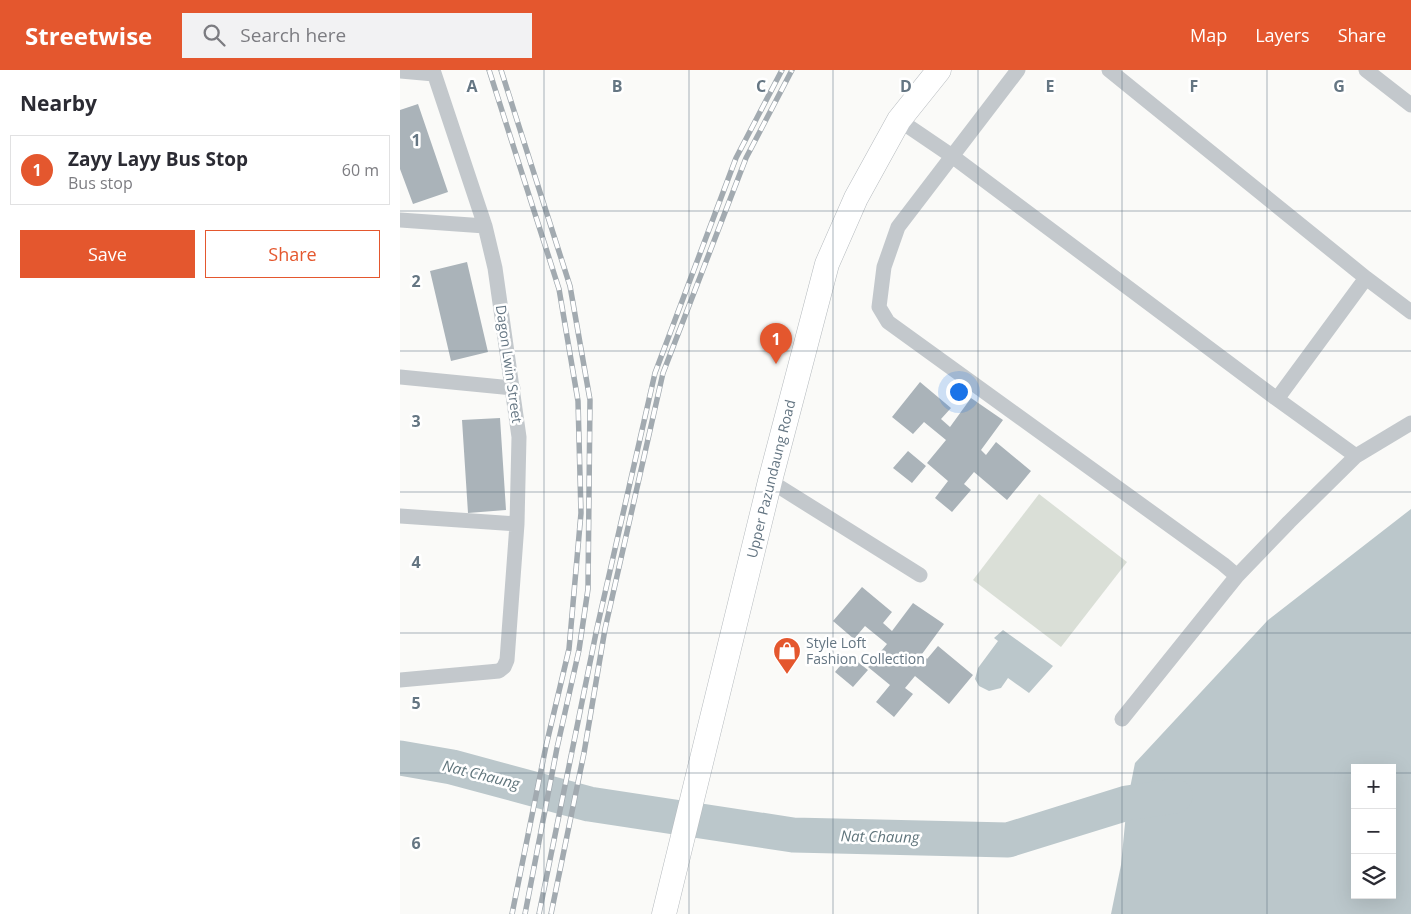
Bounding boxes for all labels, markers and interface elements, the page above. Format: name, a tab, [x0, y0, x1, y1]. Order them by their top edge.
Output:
search box	[182, 13, 532, 58]
text: Streetwise	[25, 19, 152, 52]
icon: search	[200, 21, 228, 49]
text: Search here	[240, 22, 346, 48]
text: Map	[1190, 23, 1227, 47]
text: Layers	[1255, 23, 1310, 47]
text: Share	[1338, 23, 1386, 47]
text: A	[466, 75, 478, 97]
text: B	[612, 75, 622, 97]
text: C	[756, 75, 766, 97]
text: D	[900, 75, 912, 97]
text: E	[1046, 75, 1055, 97]
text: F	[1190, 75, 1198, 97]
text: G	[1333, 75, 1345, 97]
text: Nearby	[20, 89, 97, 117]
text: 1	[411, 129, 421, 151]
text: Zayy Layy Bus Stop	[68, 146, 248, 172]
text: 1	[32, 159, 42, 181]
text: 60 m	[342, 159, 379, 181]
text: Bus stop	[68, 172, 133, 194]
button: Save	[20, 230, 195, 278]
button: Share	[205, 230, 380, 278]
text: 2	[411, 270, 421, 292]
street label: Dagon Lwin Street	[492, 304, 527, 424]
pin: 1	[760, 323, 792, 364]
your location	[946, 379, 972, 405]
street label: Upper Pazundaung Road	[742, 398, 799, 560]
text: 3	[411, 410, 421, 432]
text: 4	[411, 551, 421, 573]
place label: Style Loft Fashion Collection	[806, 633, 925, 668]
shop icon: Style Loft Fashion Collection	[772, 636, 802, 675]
text: 5	[411, 692, 421, 714]
water label: Nat Chaung	[441, 755, 523, 794]
map controls	[1351, 764, 1396, 899]
button: +	[1351, 764, 1396, 809]
button: −	[1351, 809, 1396, 854]
water label: Nat Chaung	[840, 825, 921, 847]
text: 6	[411, 832, 421, 854]
button: layers	[1351, 854, 1396, 899]

